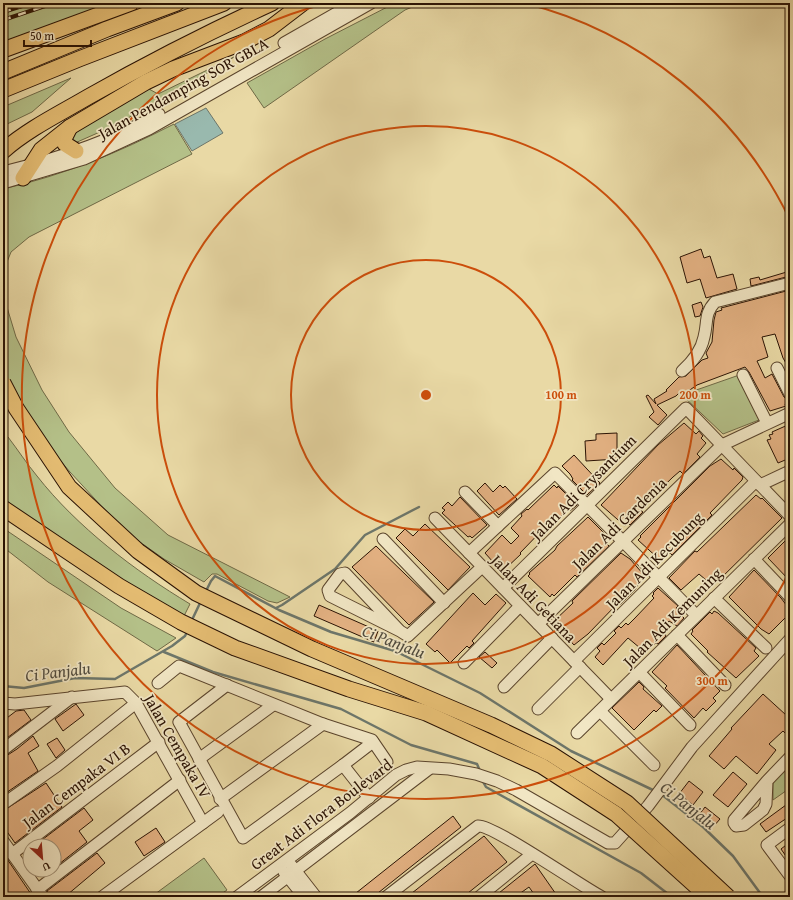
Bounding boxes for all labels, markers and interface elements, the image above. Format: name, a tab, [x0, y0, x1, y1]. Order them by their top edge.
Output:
scale bar	[24, 22, 91, 48]
text: 50 m	[30, 27, 54, 44]
street label: Jalan Pendamping SOR GBLA	[92, 31, 273, 146]
text: 100 m	[545, 386, 578, 403]
text: 200 m	[679, 386, 712, 403]
centre of rings	[419, 388, 433, 402]
street label: Jalan Adi Crysantium	[523, 429, 641, 547]
street label: Jalan Adi Gardenia	[565, 471, 672, 576]
street label: Jalan Adi Kecubung	[598, 506, 708, 616]
street label: Jalan Adi Getiana	[484, 547, 583, 648]
street label: Jalan Adi Kemuning	[615, 562, 727, 674]
water label: Ci Panjalu	[359, 618, 430, 665]
water label: Ci Panjalu	[24, 655, 93, 687]
text: 300 m	[696, 672, 729, 689]
street label: Jalan Cempaka IV	[137, 687, 218, 803]
street label: Jalan Cempaka VI B	[15, 736, 135, 835]
street label: Great Adi Flora Boulevard	[245, 752, 397, 875]
water label: Ci Panjalu	[655, 775, 723, 835]
north arrow	[22, 838, 62, 878]
text: U	[39, 858, 53, 876]

